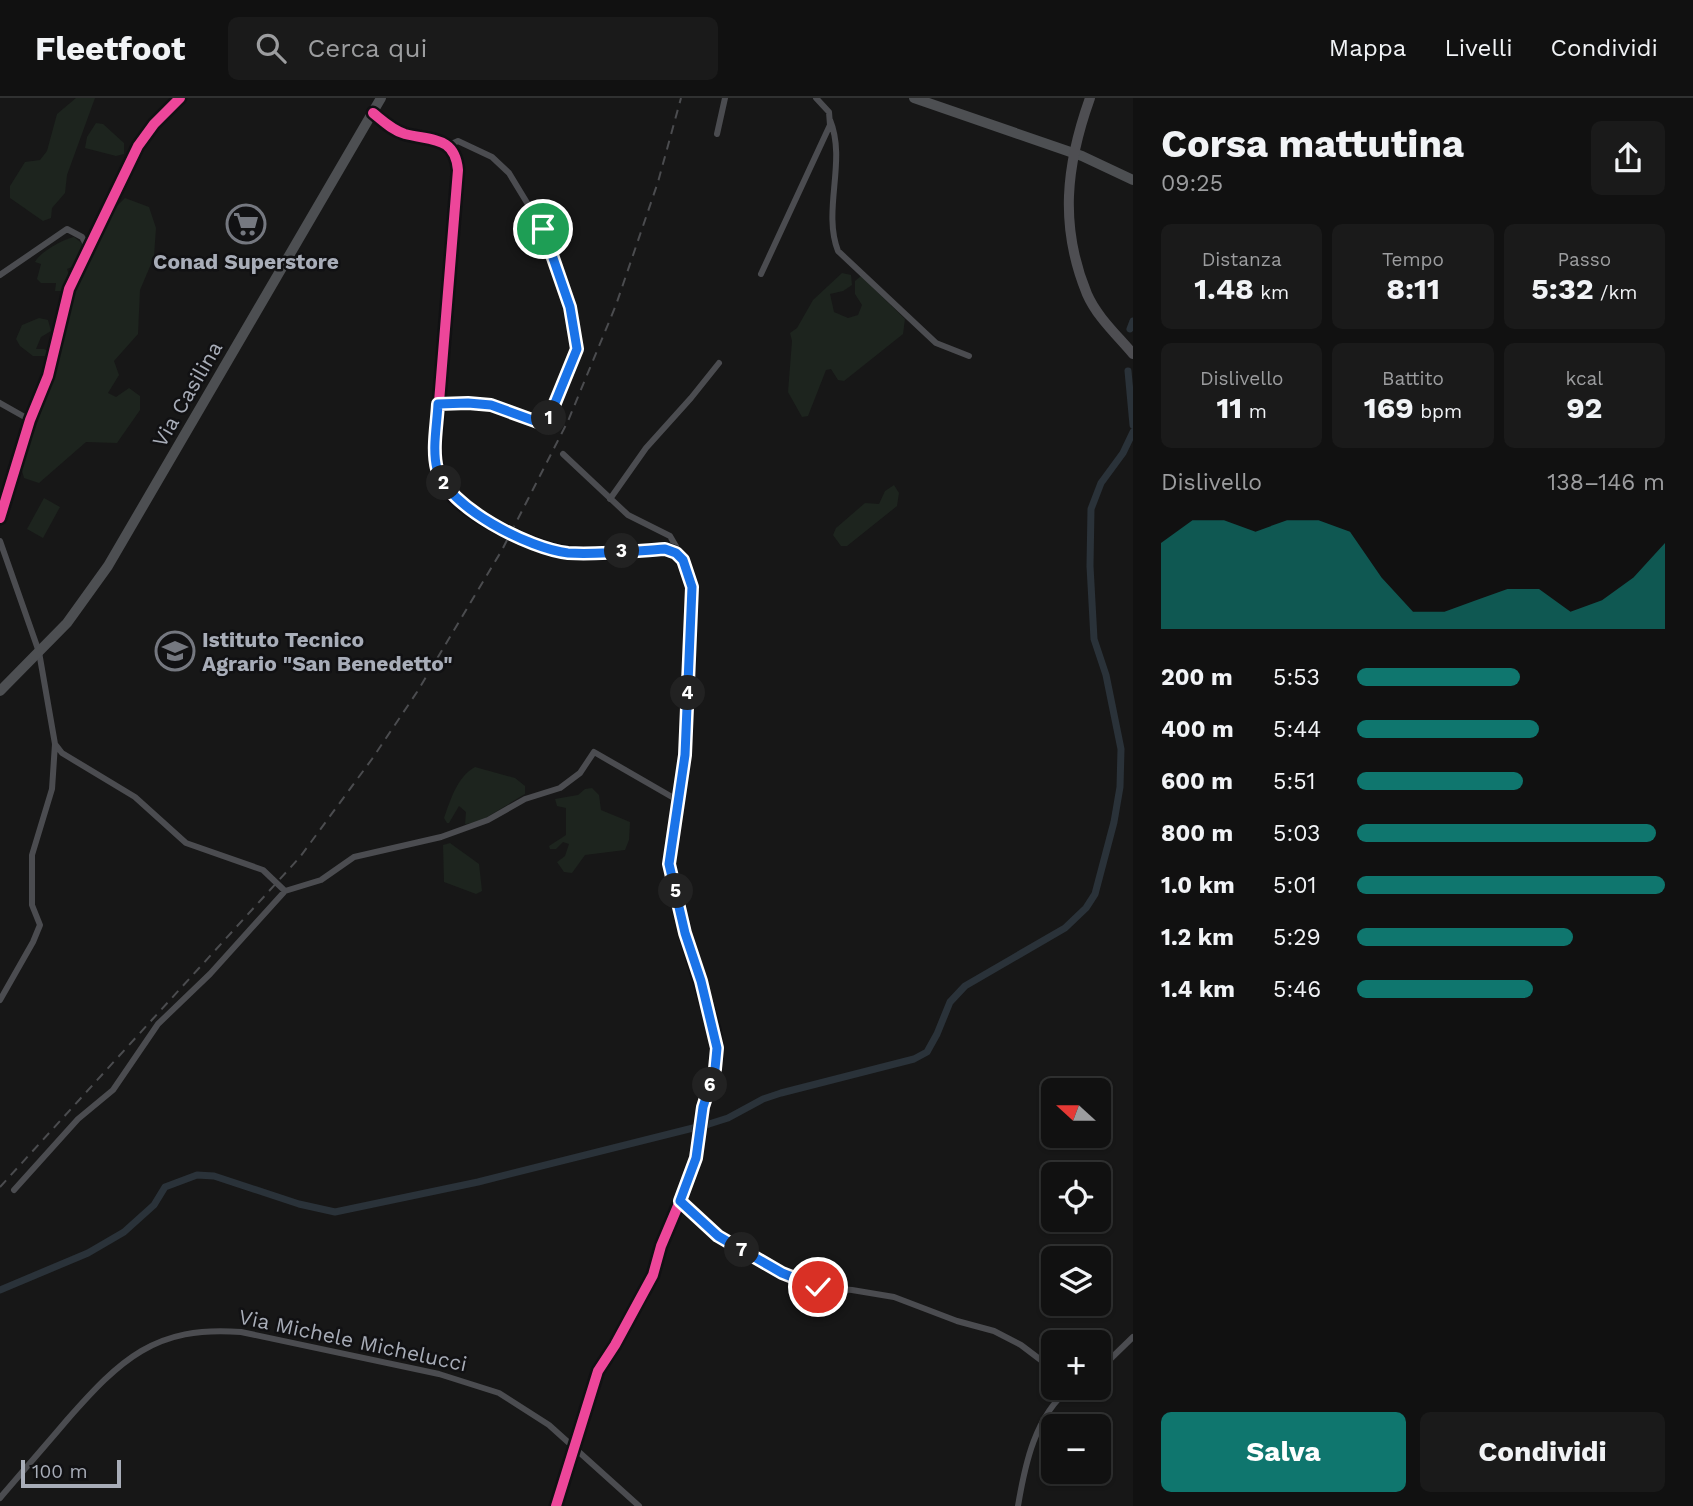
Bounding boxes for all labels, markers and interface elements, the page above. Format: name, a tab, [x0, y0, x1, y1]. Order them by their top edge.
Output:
search box	[228, 17, 718, 80]
text: Fleetfoot	[35, 29, 186, 68]
icon: search	[252, 29, 290, 67]
text: Cerca qui	[308, 33, 427, 63]
text: Mappa	[1329, 34, 1406, 62]
text: Livelli	[1444, 34, 1513, 62]
text: Condividi	[1551, 34, 1658, 62]
button: share	[1591, 121, 1665, 195]
text: Corsa mattutina	[1161, 122, 1464, 166]
text: 09:25	[1161, 170, 1223, 197]
pin	[513, 199, 573, 259]
supermarket icon: Conad Superstore	[225, 203, 267, 245]
icon: arrive	[524, 210, 562, 248]
text: Distanza	[1202, 248, 1282, 271]
text: Tempo	[1382, 248, 1444, 271]
text: Passo	[1557, 248, 1611, 271]
place label: Conad Superstore	[153, 249, 339, 274]
text: 1.48	[1194, 271, 1254, 306]
text: 8:11	[1386, 271, 1440, 306]
text: 5:32	[1531, 271, 1594, 306]
text: km	[1254, 281, 1289, 304]
text: /km	[1594, 281, 1637, 304]
street label: Via Casilina	[147, 337, 227, 451]
text: Dislivello	[1200, 367, 1283, 390]
text: Battito	[1382, 367, 1444, 390]
text: kcal	[1566, 367, 1603, 390]
text: 11	[1216, 390, 1242, 425]
text: 169	[1364, 390, 1414, 425]
text: 92	[1566, 390, 1603, 425]
pin: 1	[532, 400, 566, 436]
text: m	[1242, 400, 1267, 423]
text: bpm	[1414, 400, 1462, 423]
text: 1	[544, 406, 553, 429]
pin: 2	[426, 466, 462, 500]
text: Dislivello	[1161, 469, 1262, 496]
text: 138–146 m	[1547, 469, 1665, 496]
text: 2	[438, 471, 449, 494]
pin: 3	[604, 533, 640, 568]
text: 3	[616, 539, 627, 562]
place label: Istituto Tecnico Agrario "San Benedetto"	[202, 627, 453, 676]
school or university icon: Istituto Tecnico Agrario "San Benedetto"	[154, 630, 196, 672]
text: 200 m	[1161, 664, 1233, 691]
text: 5:53	[1273, 664, 1320, 691]
pin: 4	[670, 676, 706, 710]
text: 4	[681, 681, 694, 704]
text: 400 m	[1161, 716, 1234, 743]
text: 5:44	[1273, 716, 1321, 743]
text: 600 m	[1161, 768, 1233, 795]
text: 5:51	[1273, 768, 1316, 795]
text: 800 m	[1161, 820, 1233, 847]
text: 5:03	[1273, 820, 1320, 847]
text: 1.0 km	[1161, 872, 1235, 899]
text: 5:01	[1273, 872, 1316, 899]
pin: 5	[658, 874, 694, 908]
text: 5	[670, 879, 681, 902]
text: 1.2 km	[1161, 924, 1234, 951]
text: 5:29	[1273, 924, 1321, 951]
text: 1.4 km	[1161, 976, 1235, 1003]
text: 5:46	[1273, 976, 1321, 1003]
pin: 6	[692, 1068, 728, 1102]
text: 6	[704, 1073, 715, 1096]
north arrow	[1041, 1078, 1111, 1148]
map controls	[1041, 1078, 1111, 1484]
button: locate	[1041, 1162, 1111, 1232]
pin: 7	[724, 1232, 760, 1268]
text: 7	[736, 1238, 747, 1261]
button: layers	[1041, 1246, 1111, 1316]
pin	[788, 1257, 848, 1317]
icon: check	[799, 1268, 837, 1306]
street label: Via Michele Michelucci	[237, 1304, 469, 1376]
button: +	[1041, 1330, 1111, 1400]
button: Salva	[1161, 1412, 1406, 1492]
button: Condividi	[1420, 1412, 1665, 1492]
button: −	[1041, 1414, 1111, 1484]
scale bar	[21, 1457, 121, 1489]
text: 100 m	[32, 1460, 88, 1483]

